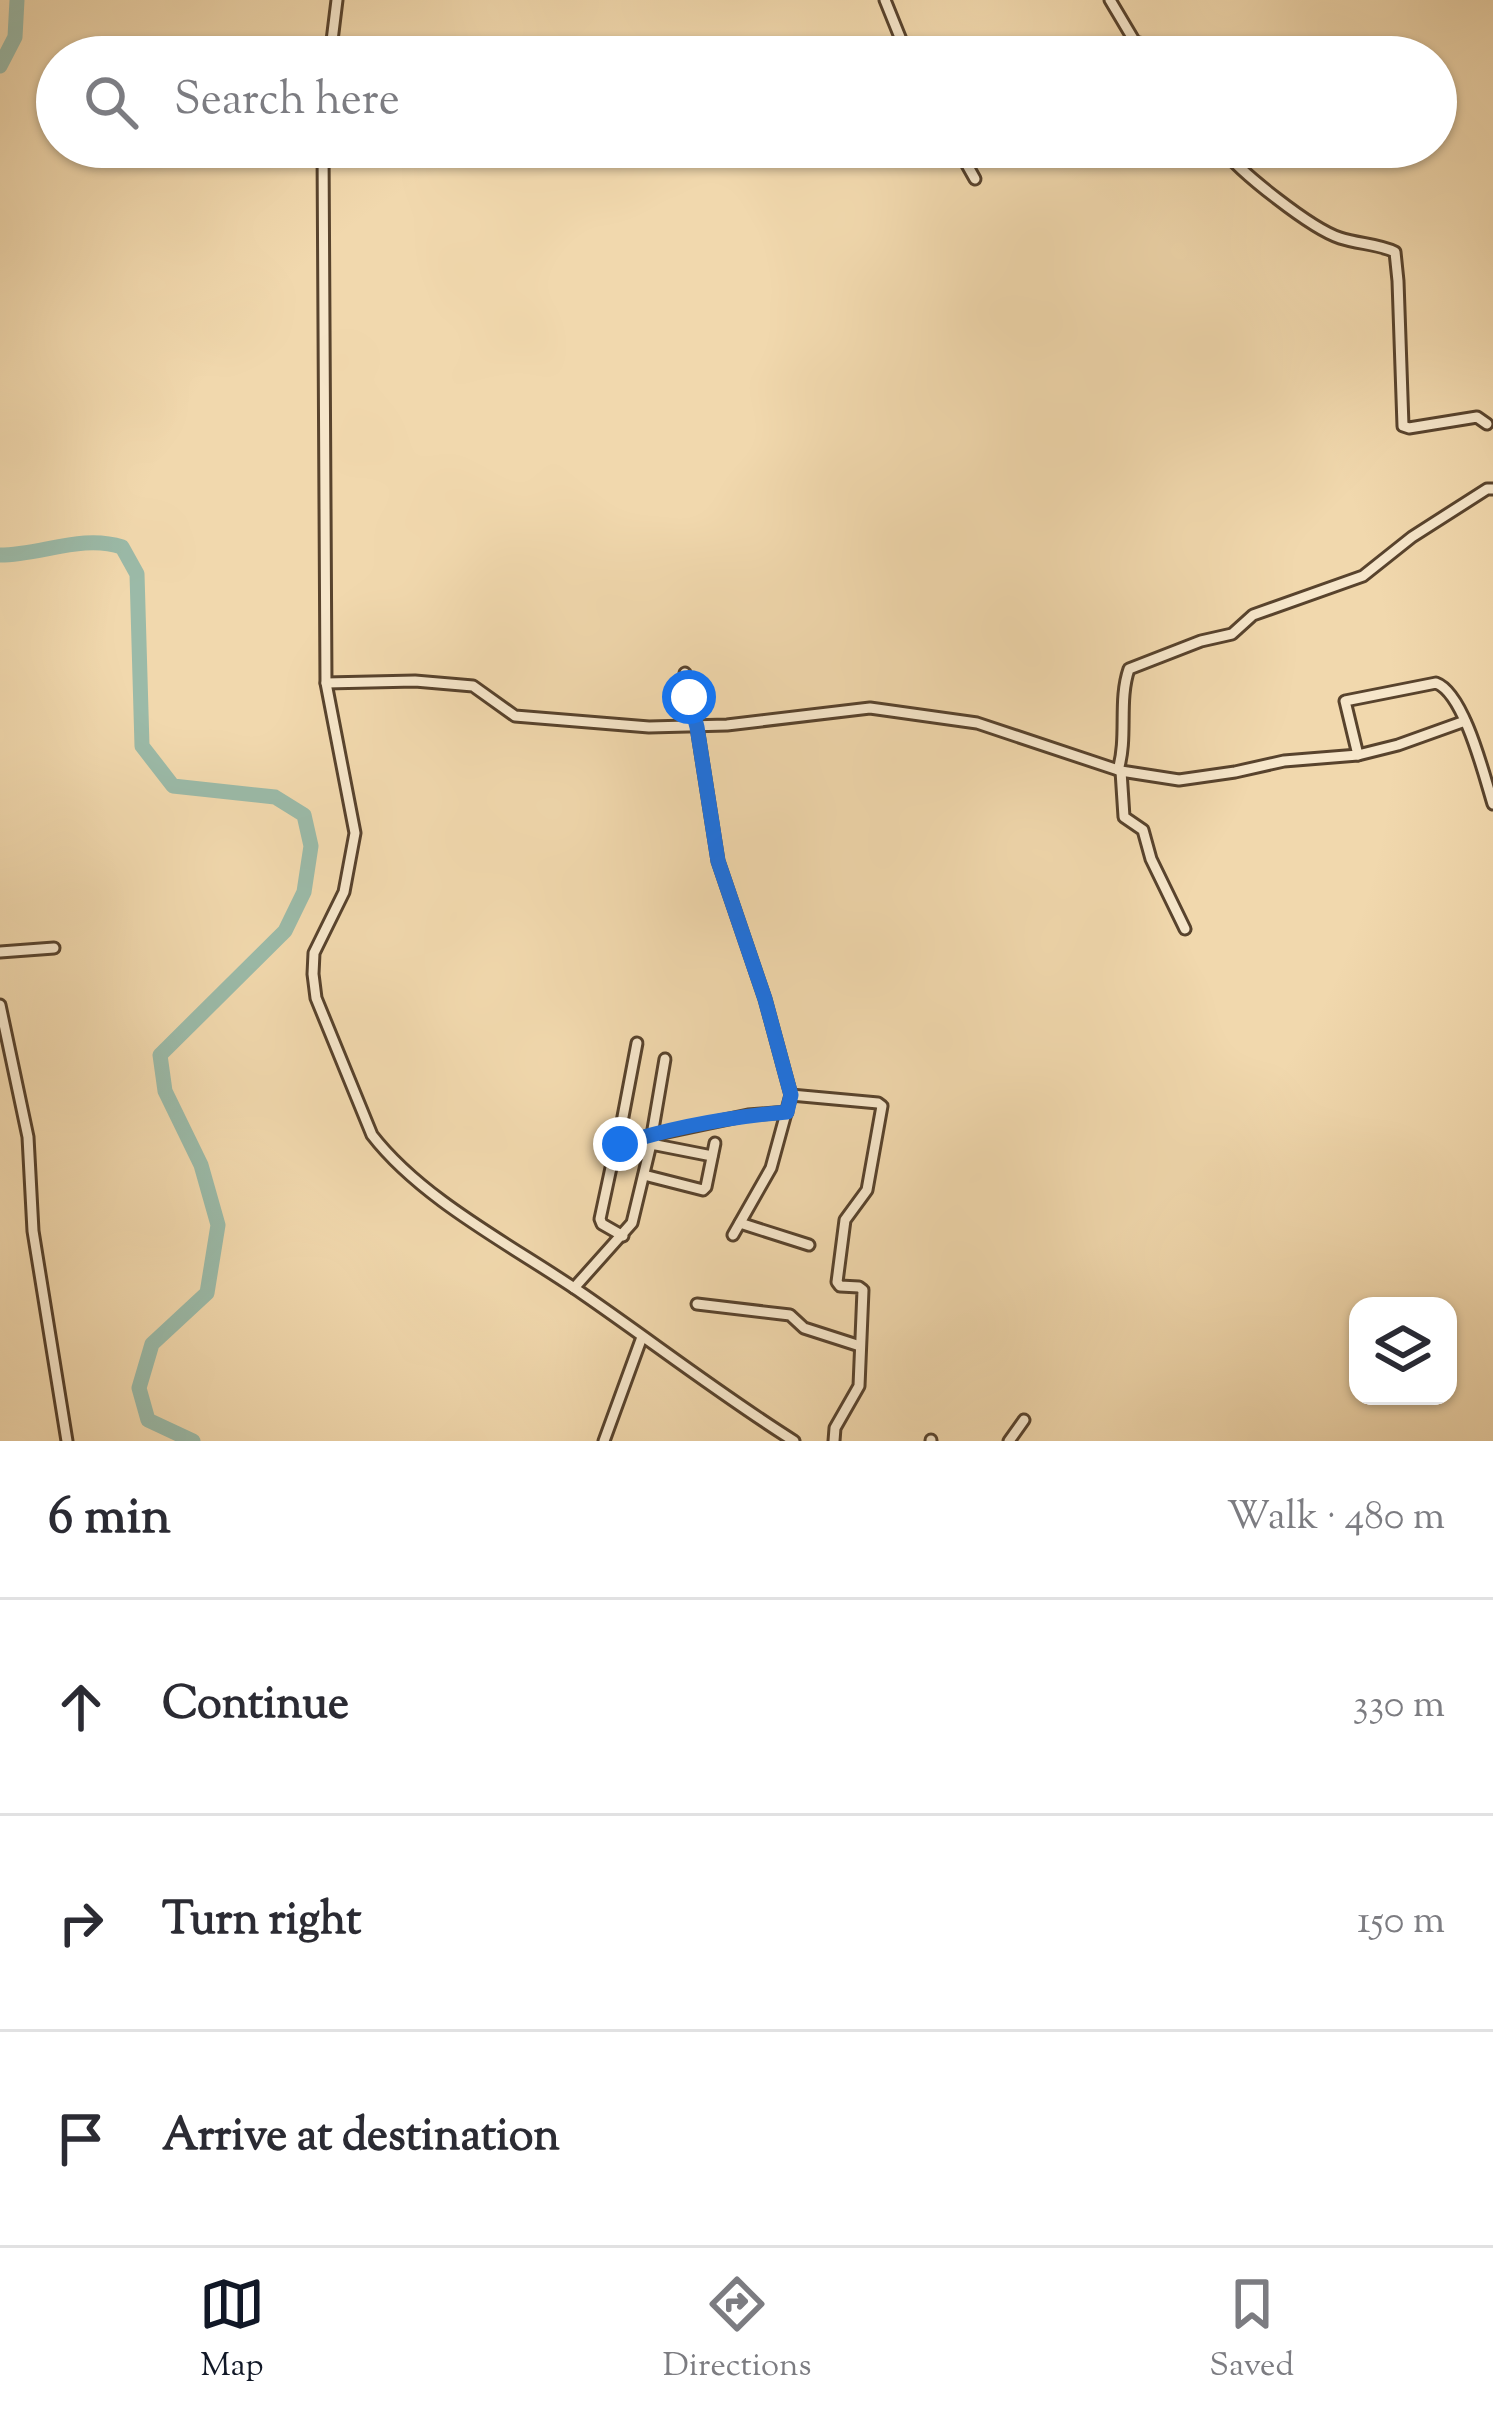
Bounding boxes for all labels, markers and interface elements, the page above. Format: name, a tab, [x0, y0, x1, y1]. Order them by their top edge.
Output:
search box	[36, 36, 1457, 168]
icon: search	[78, 69, 144, 135]
text: Search here	[174, 70, 400, 135]
route start	[662, 670, 716, 724]
route end	[593, 1117, 647, 1171]
map controls	[1349, 1297, 1457, 1405]
button: layers	[1349, 1297, 1457, 1405]
text: 6 min	[48, 1483, 171, 1556]
text: Walk · 480 m	[1227, 1491, 1445, 1547]
icon: ahead	[48, 1674, 114, 1740]
text: Continue	[162, 1674, 349, 1739]
text: 330 m	[1353, 1679, 1445, 1735]
icon: right	[48, 1890, 114, 1956]
text: Turn right	[162, 1890, 361, 1955]
text: 150 m	[1357, 1895, 1445, 1951]
icon: arrive	[48, 2106, 114, 2172]
text: Arrive at destination	[162, 2106, 560, 2171]
tab: Map	[199, 2271, 265, 2391]
tab: Directions	[663, 2271, 812, 2391]
tab: Saved	[1209, 2271, 1294, 2391]

